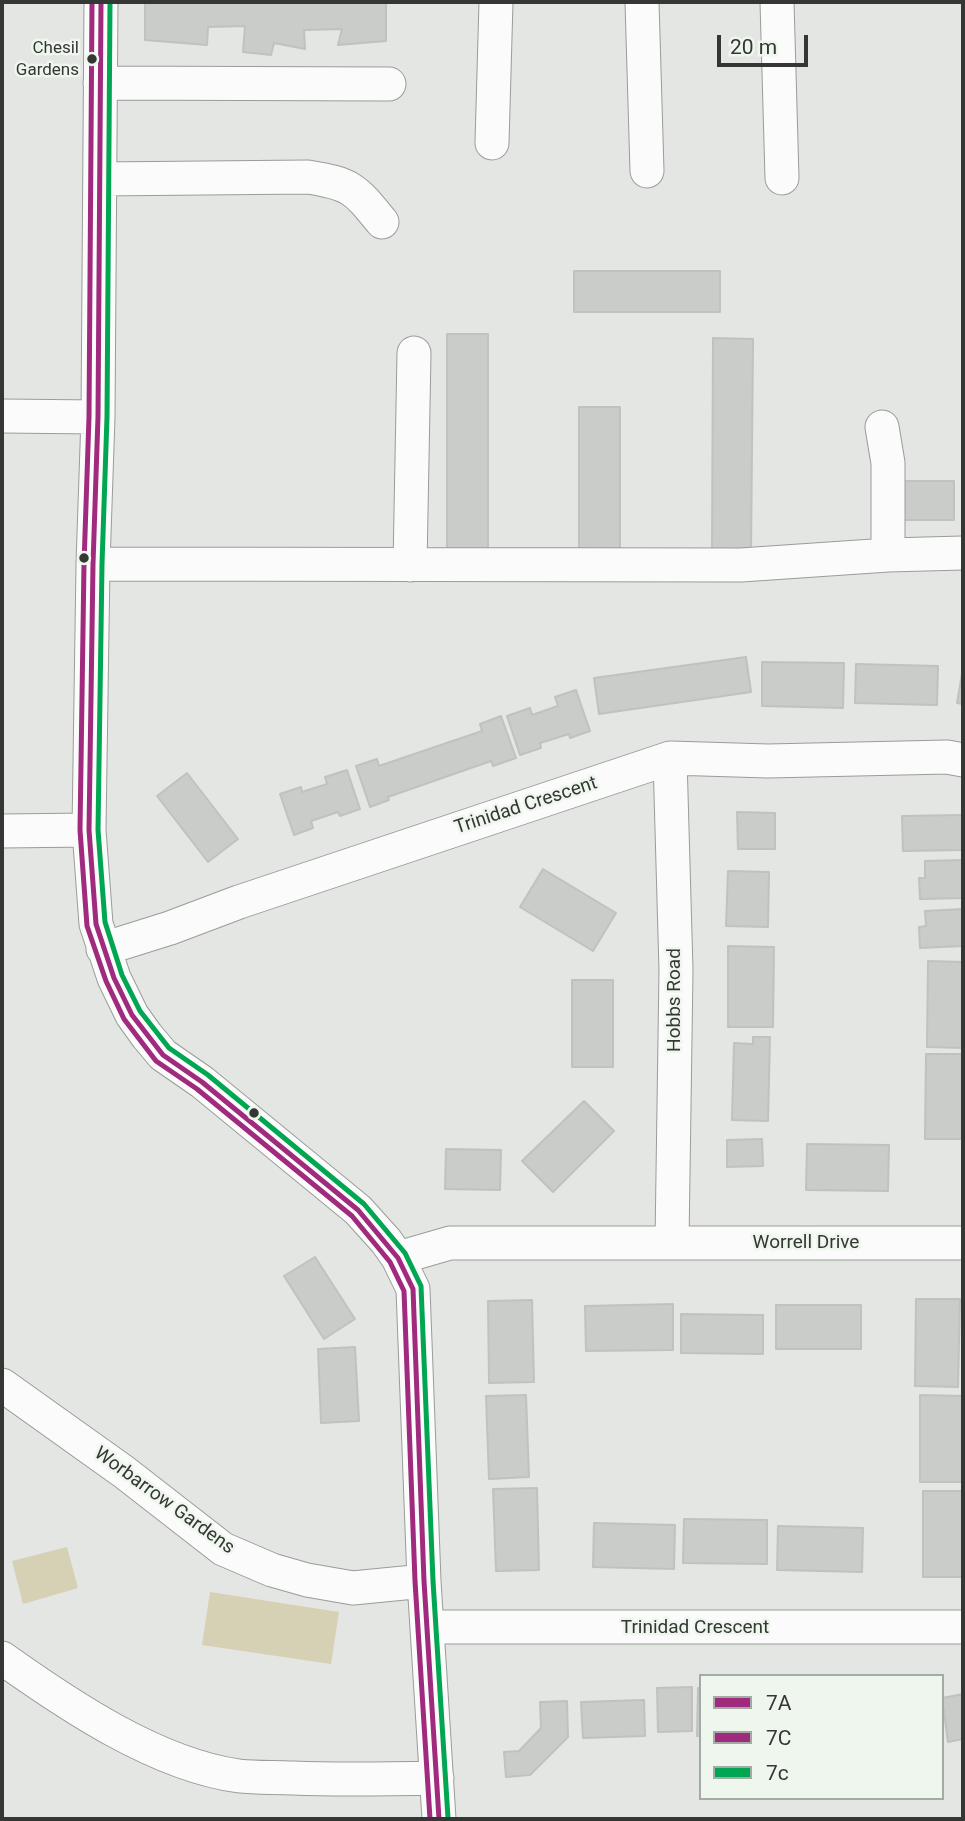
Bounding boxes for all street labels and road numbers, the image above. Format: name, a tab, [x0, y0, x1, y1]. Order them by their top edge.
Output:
street label: Trinidad Crescent	[452, 772, 600, 840]
street label: Hobbs Road	[664, 948, 686, 1052]
street label: Worrell Drive	[753, 1232, 859, 1254]
street label: Worbarrow Gardens	[89, 1442, 239, 1560]
street label: Trinidad Crescent	[621, 1617, 769, 1639]

